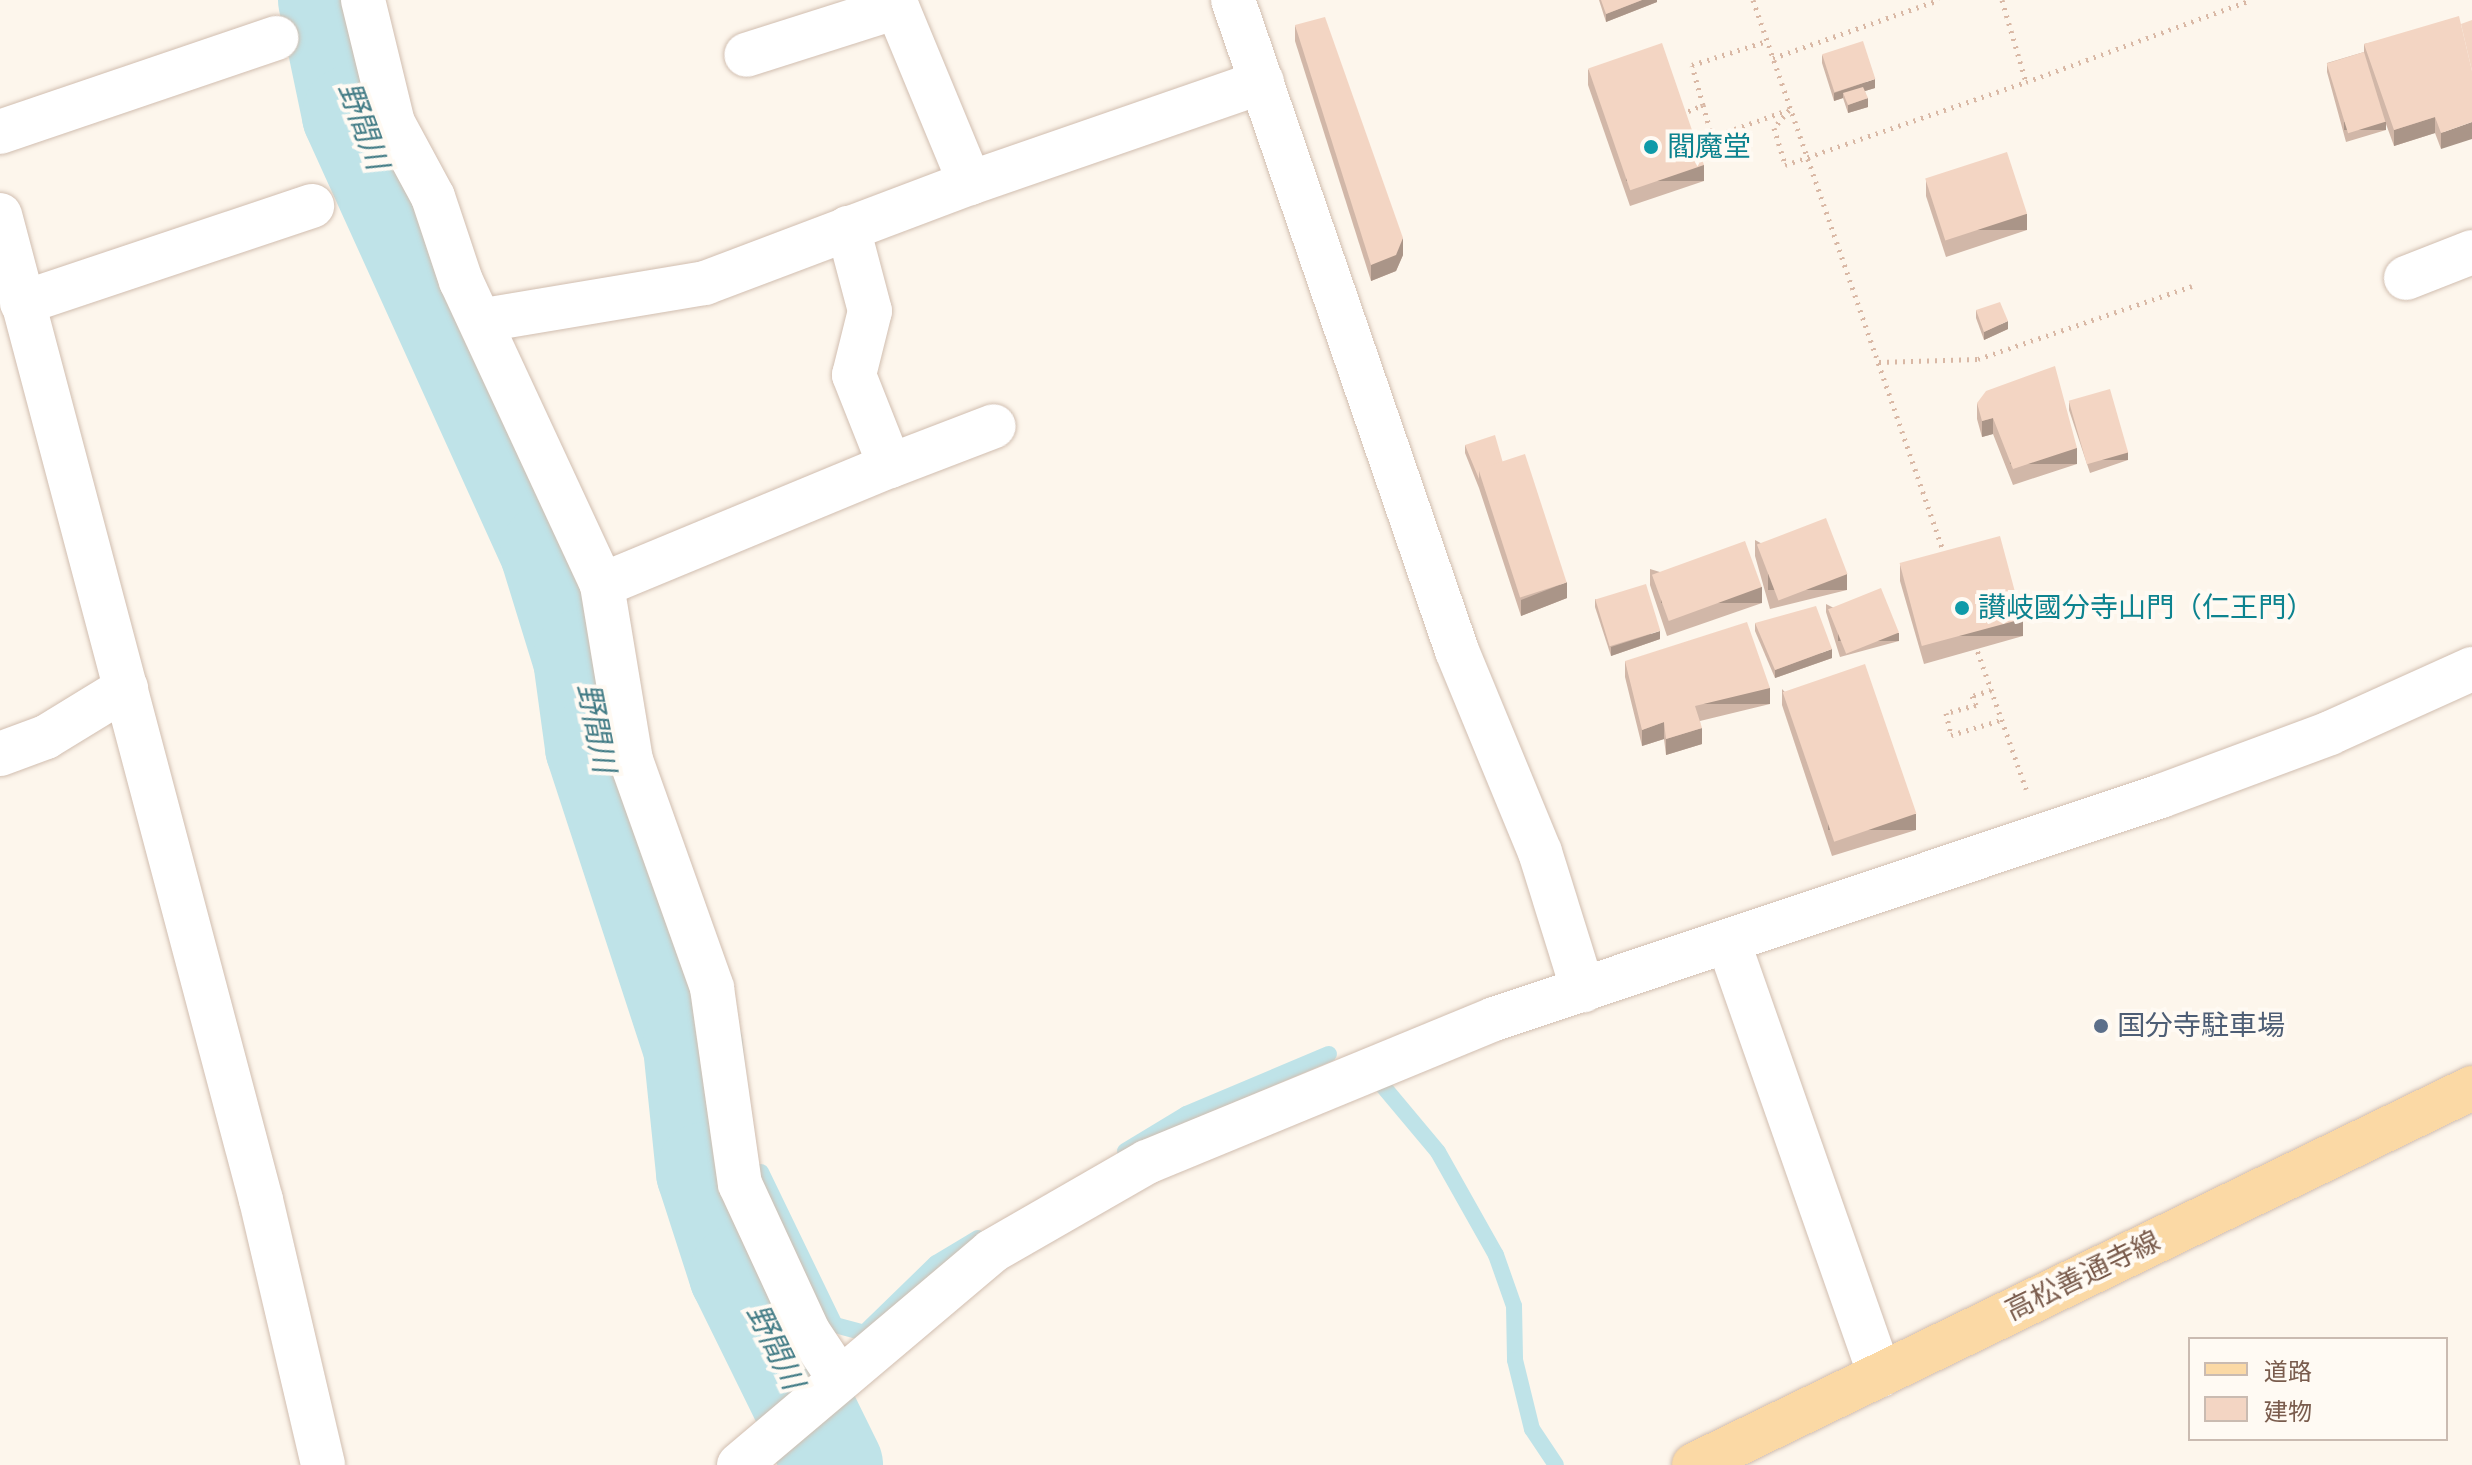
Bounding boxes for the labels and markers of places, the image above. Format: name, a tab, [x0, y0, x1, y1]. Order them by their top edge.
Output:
place label: 閻魔堂	[1667, 130, 1751, 164]
marker: 閻魔堂	[1642, 138, 1660, 156]
place label: 讃岐國分寺山門（仁王門）	[1978, 591, 2314, 625]
marker: 讃岐國分寺山門（仁王門）	[1953, 599, 1971, 617]
place label: 国分寺駐車場	[2117, 1009, 2285, 1043]
marker: 国分寺駐車場	[2092, 1017, 2110, 1035]

